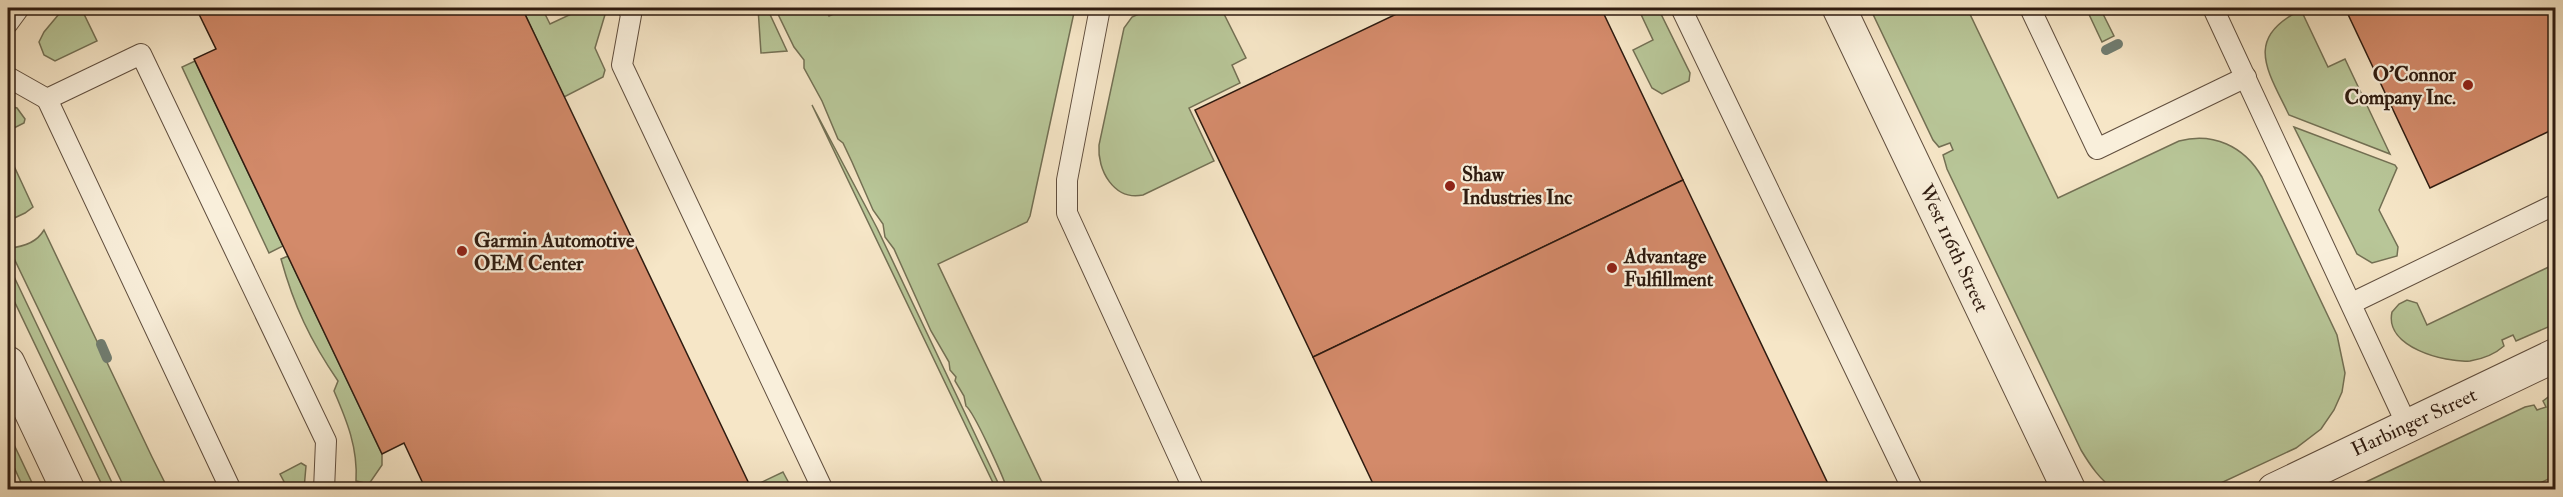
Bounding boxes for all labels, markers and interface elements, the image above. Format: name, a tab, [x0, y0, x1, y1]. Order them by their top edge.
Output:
place label: O'Connor Company Inc.	[2345, 62, 2457, 111]
marker: O'Connor Company Inc.	[2461, 78, 2475, 92]
place label: Shaw Industries Inc	[1462, 162, 1573, 210]
marker: Shaw Industries Inc	[1443, 179, 1457, 193]
street label: West 116th Street	[1913, 179, 1995, 316]
place label: Garmin Automotive OEM Center	[474, 228, 635, 276]
marker: Garmin Automotive OEM Center	[455, 244, 469, 258]
place label: Advantage Fulfillment	[1623, 244, 1714, 292]
marker: Advantage Fulfillment	[1605, 261, 1619, 275]
street label: Harbinger Street	[2347, 382, 2481, 462]

